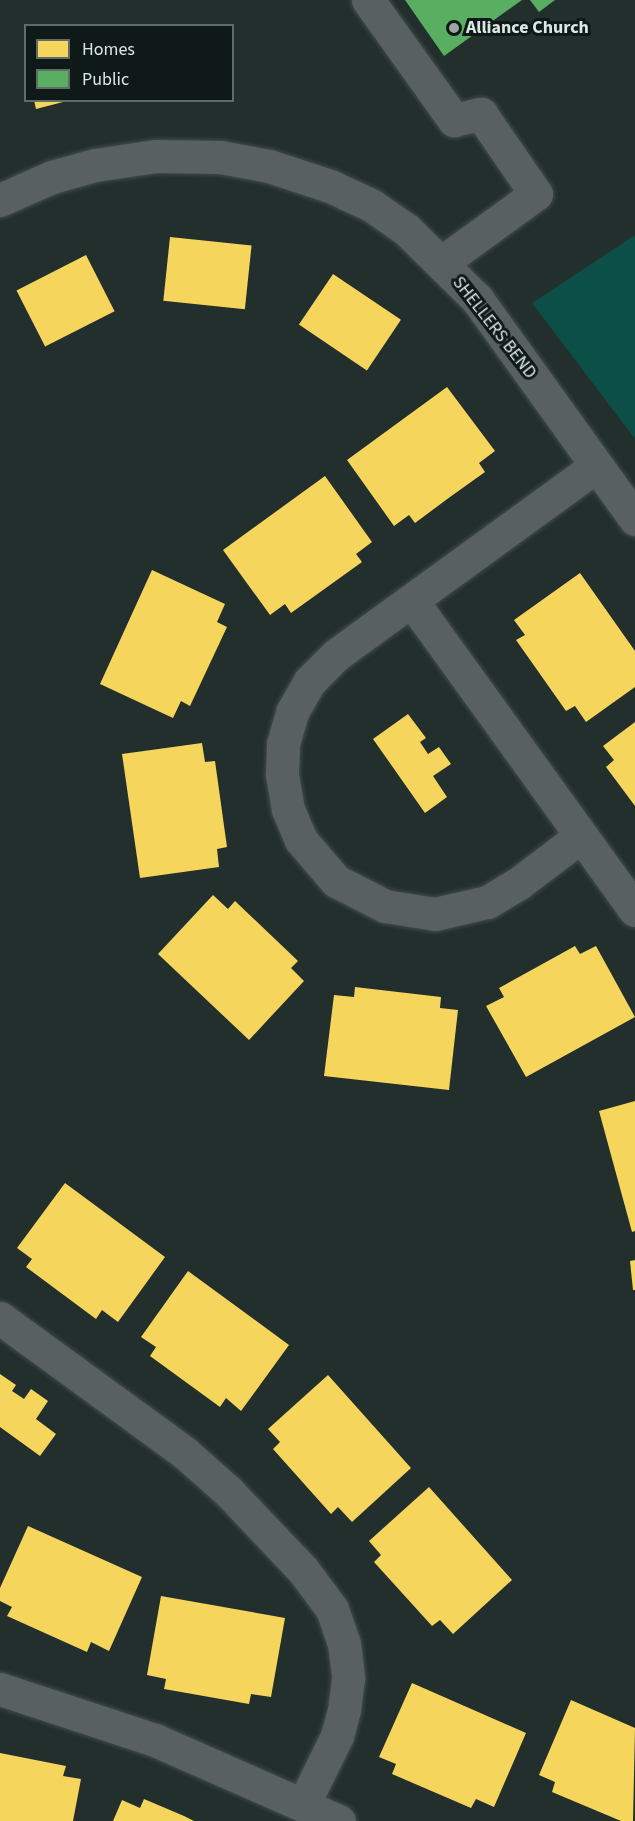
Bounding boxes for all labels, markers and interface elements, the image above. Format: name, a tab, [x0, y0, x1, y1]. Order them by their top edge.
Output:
place label: Alliance Church	[466, 17, 589, 39]
marker: Alliance Church	[447, 21, 461, 35]
legend	[24, 24, 234, 102]
text: Homes	[82, 37, 135, 62]
text: Public	[82, 67, 129, 92]
street label: SHELLERS BEND	[447, 273, 541, 383]

